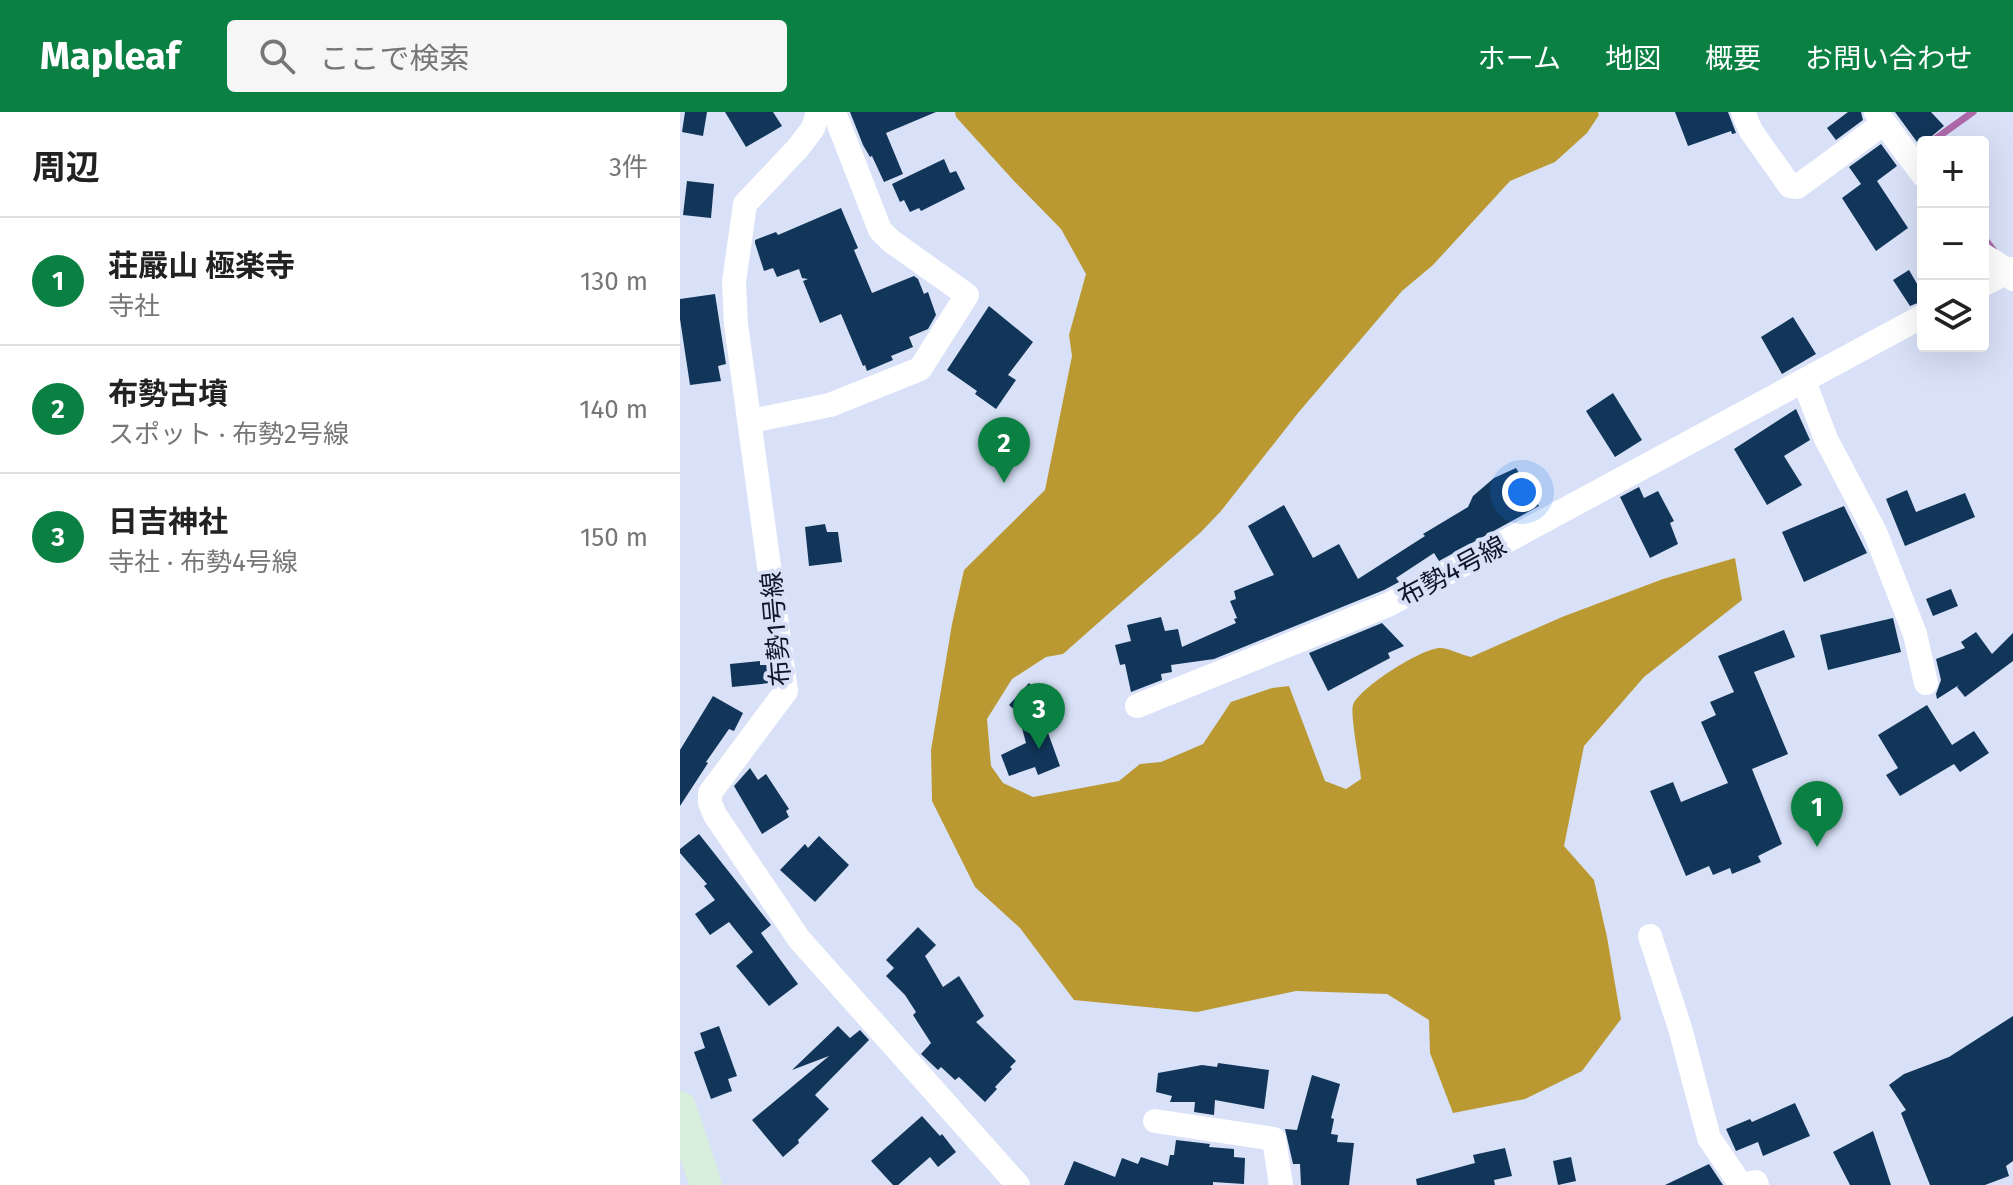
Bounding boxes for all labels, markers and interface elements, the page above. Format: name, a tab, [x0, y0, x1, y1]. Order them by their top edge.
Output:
search box	[227, 20, 787, 92]
text: Mapleaf	[40, 33, 179, 79]
icon: search	[255, 34, 299, 78]
text: ここで検索	[319, 41, 469, 77]
text: ホーム	[1478, 42, 1561, 75]
text: 地図	[1605, 42, 1661, 75]
text: 概要	[1705, 42, 1761, 75]
text: お問い合わせ	[1805, 42, 1973, 75]
map controls	[1917, 136, 1989, 352]
button: +	[1917, 136, 1989, 208]
text: 周辺	[32, 147, 100, 188]
text: 3件	[609, 152, 648, 183]
button: −	[1917, 208, 1989, 280]
text: 荘嚴山 極楽寺	[108, 248, 295, 284]
text: 1	[52, 266, 64, 297]
text: 130 m	[580, 266, 648, 297]
button: layers	[1917, 280, 1989, 352]
text: 寺社	[108, 291, 160, 322]
text: 布勢古墳	[108, 376, 228, 412]
text: 2	[51, 394, 65, 425]
text: 140 m	[579, 394, 648, 425]
pin: 2	[978, 417, 1030, 483]
text: スポット · 布勢2号線	[108, 419, 349, 450]
your location	[1502, 472, 1542, 512]
text: 日吉神社	[108, 504, 228, 540]
text: 3	[51, 522, 65, 553]
text: 150 m	[580, 522, 648, 553]
street label: 布勢4号線	[1393, 530, 1512, 613]
text: 寺社 · 布勢4号線	[108, 547, 298, 578]
street label: 布勢1号線	[756, 570, 797, 688]
pin: 3	[1013, 683, 1065, 749]
pin: 1	[1791, 781, 1843, 847]

